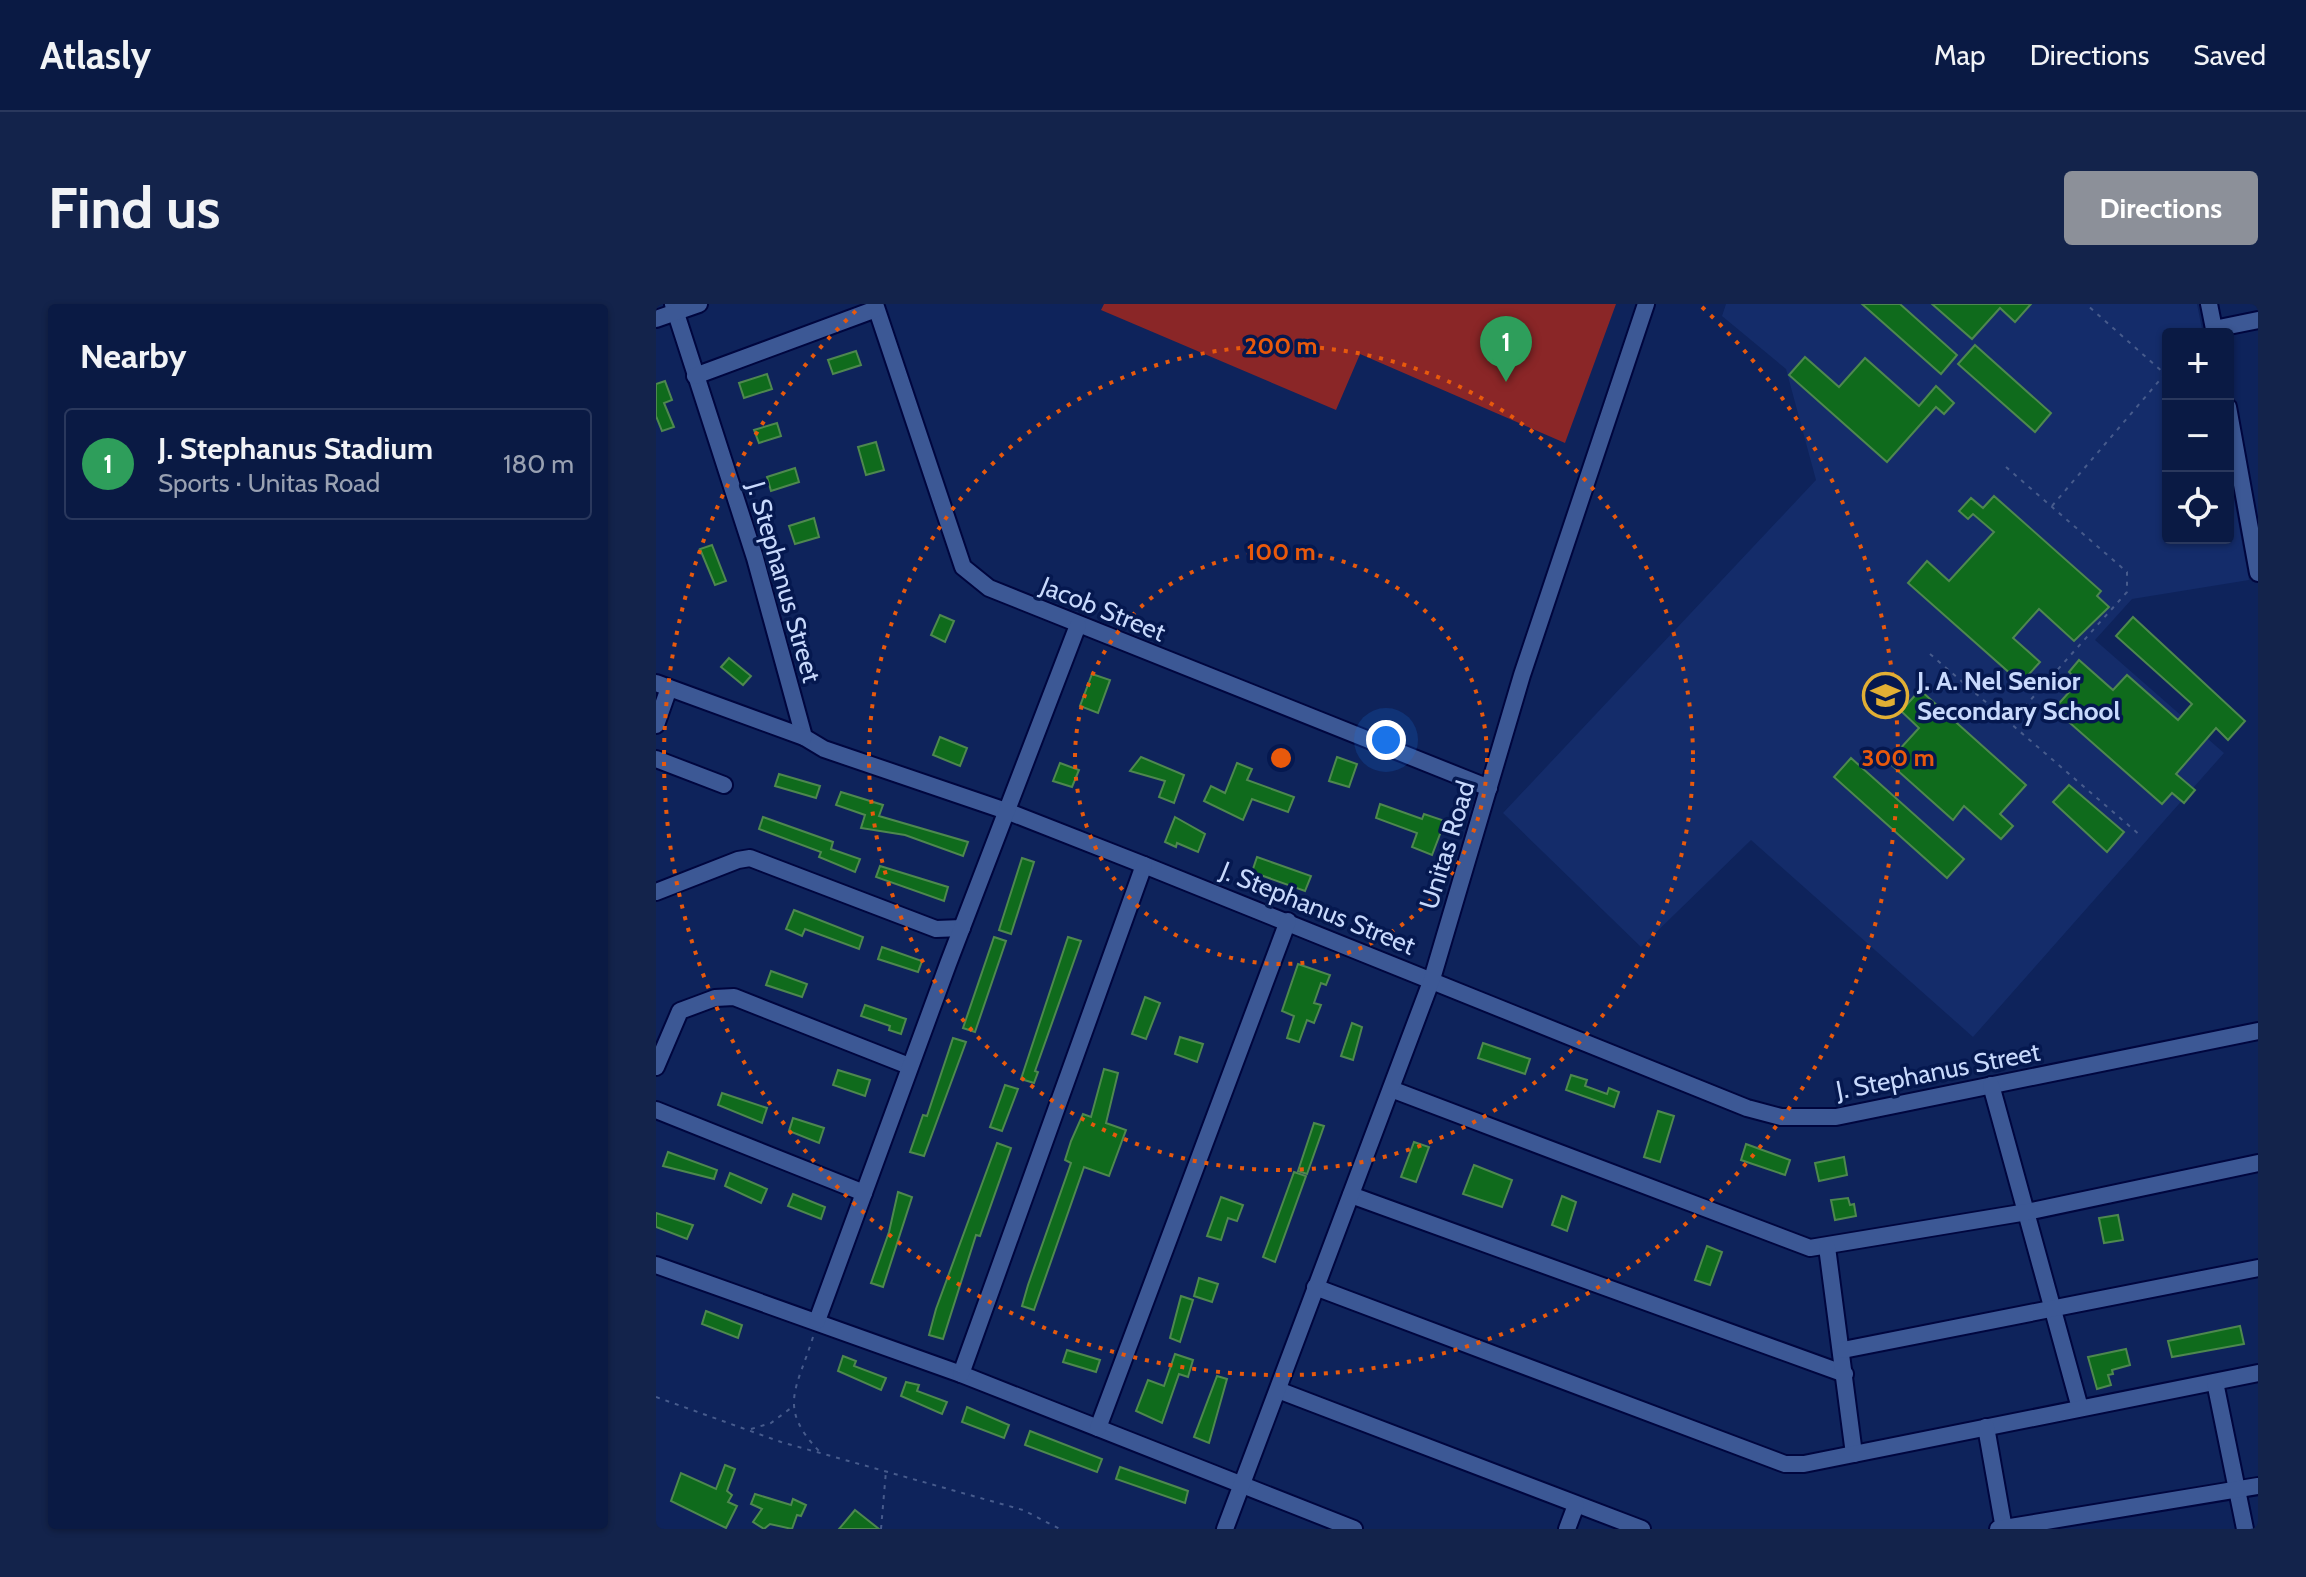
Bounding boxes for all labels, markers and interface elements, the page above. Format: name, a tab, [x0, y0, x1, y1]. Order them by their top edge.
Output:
text: Atlasly	[40, 32, 151, 79]
text: Map	[1934, 38, 1986, 72]
text: Directions	[2030, 38, 2149, 72]
text: Saved	[2193, 38, 2266, 72]
button: Directions	[2064, 171, 2258, 245]
text: Find us	[48, 174, 221, 242]
pin: 1	[1480, 316, 1532, 382]
map controls	[2162, 328, 2234, 544]
button: +	[2162, 328, 2234, 400]
text: 200 m	[1245, 331, 1317, 360]
text: Nearby	[80, 335, 187, 377]
button: −	[2162, 400, 2234, 472]
text: J. Stephanus Stadium	[158, 430, 433, 467]
text: 1	[103, 448, 113, 480]
text: 180 m	[503, 448, 574, 480]
text: Sports · Unitas Road	[158, 467, 380, 499]
button: locate	[2162, 472, 2234, 544]
street label: J. Stephanus Street	[740, 477, 828, 686]
text: 100 m	[1246, 537, 1316, 566]
street label: Jacob Street	[1035, 569, 1170, 649]
place label: J. A. Nel Senior Secondary School	[1916, 665, 2120, 727]
school or university icon: J. A. Nel Senior Secondary School	[1862, 672, 1910, 720]
your location	[1366, 720, 1406, 760]
text: 300 m	[1861, 743, 1935, 772]
centre of rings	[1267, 744, 1295, 772]
street label: Unitas Road	[1412, 777, 1482, 913]
street label: J. Stephanus Street	[1215, 854, 1420, 962]
street label: J. Stephanus Street	[1832, 1035, 2043, 1107]

